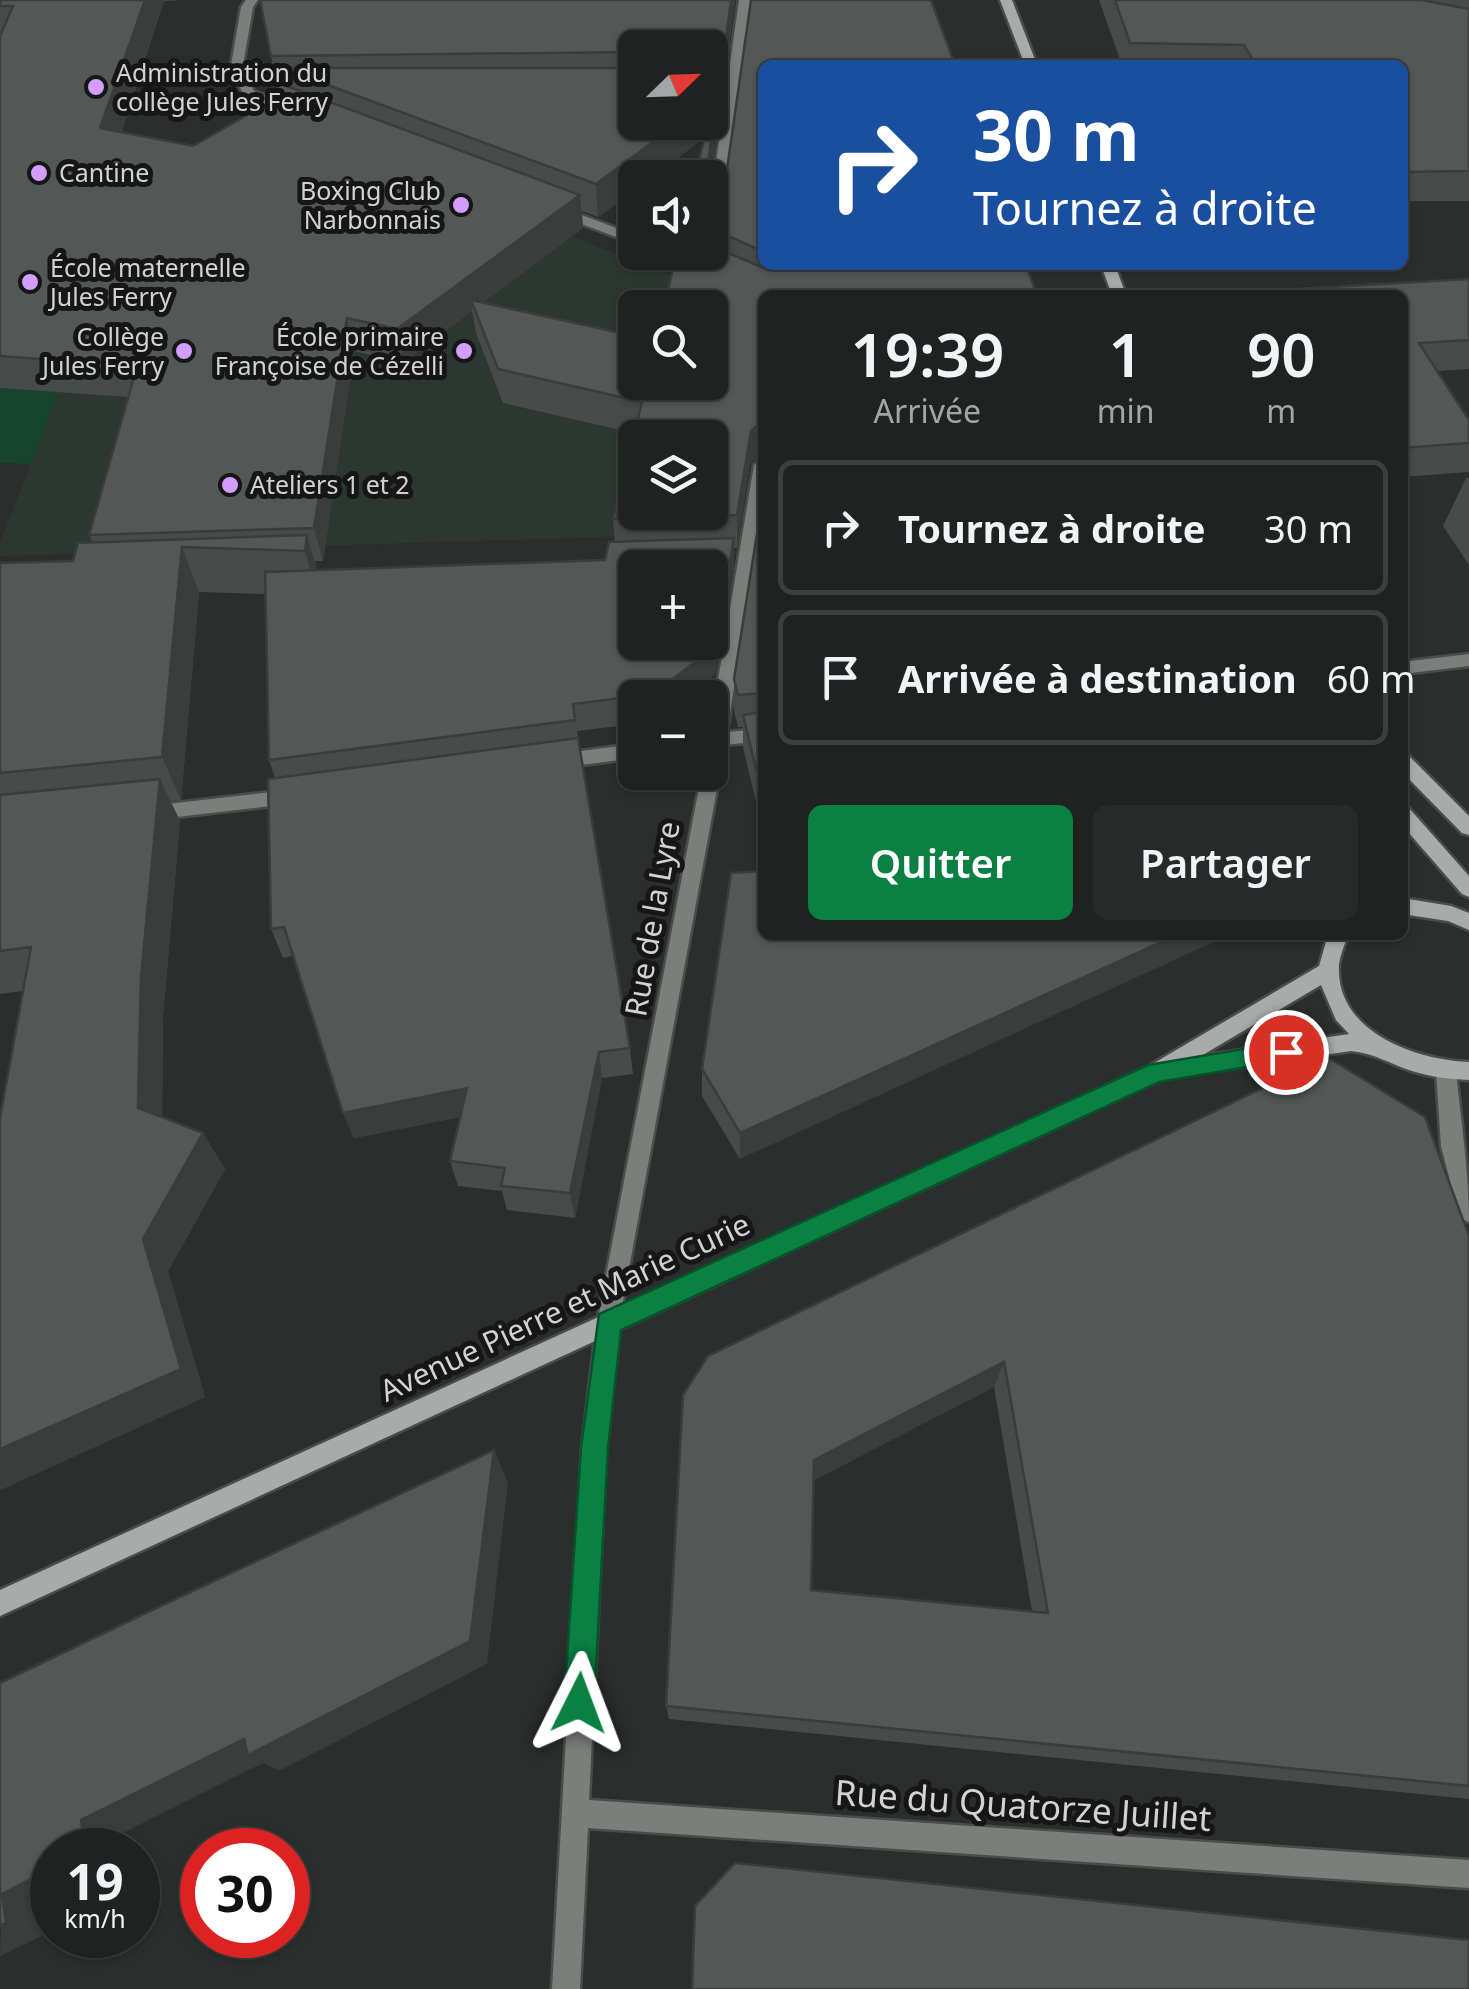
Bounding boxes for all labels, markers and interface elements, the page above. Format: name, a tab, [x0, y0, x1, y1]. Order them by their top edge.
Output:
north arrow	[618, 30, 728, 140]
map controls	[618, 30, 728, 790]
place label: Administration du collège Jules Ferry	[116, 55, 328, 118]
marker: Administration du collège Jules Ferry	[85, 76, 107, 98]
text: 30 m	[973, 86, 1140, 182]
icon: right	[808, 100, 938, 230]
place label: Cantine	[59, 155, 149, 189]
button: sound	[618, 160, 728, 270]
marker: Cantine	[28, 162, 50, 184]
place label: Boxing Club Narbonnais	[300, 173, 441, 236]
text: Tournez à droite	[973, 177, 1317, 238]
marker: Boxing Club Narbonnais	[450, 194, 472, 216]
place label: École maternelle Jules Ferry	[48, 250, 245, 313]
marker: École maternelle Jules Ferry	[19, 271, 41, 293]
button: search	[618, 290, 728, 400]
text: 19:39	[850, 313, 1004, 395]
text: 1	[1108, 313, 1143, 395]
text: 90	[1247, 313, 1316, 395]
place label: Collège Jules Ferry	[40, 319, 164, 382]
place label: École primaire Françoise de Cézelli	[215, 319, 444, 382]
marker: Collège Jules Ferry	[173, 340, 195, 362]
marker: École primaire Françoise de Cézelli	[453, 340, 475, 362]
text: Arrivée	[874, 389, 981, 432]
text: min	[1097, 389, 1155, 432]
text: m	[1266, 389, 1296, 432]
button: layers	[618, 420, 728, 530]
place label: Ateliers 1 et 2	[250, 467, 410, 501]
marker: Ateliers 1 et 2	[219, 474, 241, 496]
icon: right	[813, 500, 868, 555]
text: Tournez à droite	[898, 502, 1206, 554]
text: 30 m	[1264, 502, 1353, 554]
button: +	[618, 550, 728, 660]
icon: arrive	[813, 650, 868, 705]
text: Arrivée à destination	[898, 652, 1297, 704]
text: 60 m	[1327, 652, 1416, 704]
button: −	[618, 680, 728, 790]
button: Quitter	[808, 805, 1073, 920]
button: Partager	[1093, 805, 1358, 920]
street label: Rue de la Lyre	[614, 818, 689, 1019]
pin	[1244, 1010, 1329, 1095]
icon: arrive	[1259, 1025, 1314, 1080]
street label: Avenue Pierre et Marie Curie	[373, 1203, 756, 1411]
position arrow	[527, 1651, 631, 1755]
street label: Rue du Quatorze Juillet	[833, 1768, 1213, 1841]
speed limit sign: 30	[180, 1828, 310, 1958]
text: 19	[66, 1847, 124, 1915]
text: km/h	[64, 1901, 126, 1935]

